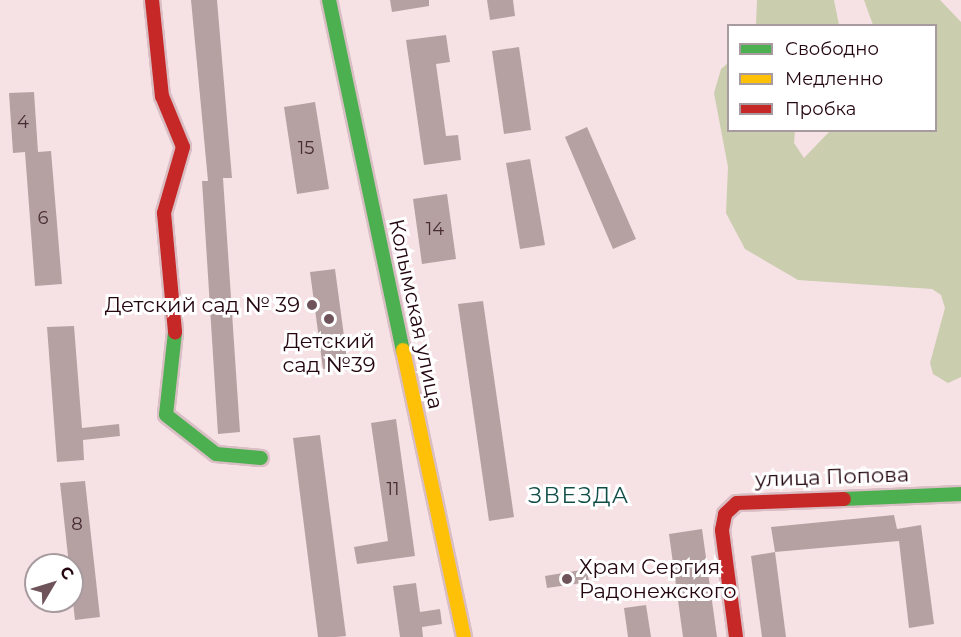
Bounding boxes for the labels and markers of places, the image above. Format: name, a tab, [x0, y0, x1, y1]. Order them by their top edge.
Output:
place label: Детский сад № 39	[105, 292, 300, 318]
marker: Детский сад № 39	[305, 298, 319, 312]
marker: Детский сад №39	[322, 312, 336, 326]
place label: Детский сад №39	[282, 328, 376, 378]
place label: Храм Сергия Радонежского	[579, 554, 737, 604]
marker: Храм Сергия Радонежского	[560, 572, 574, 586]

